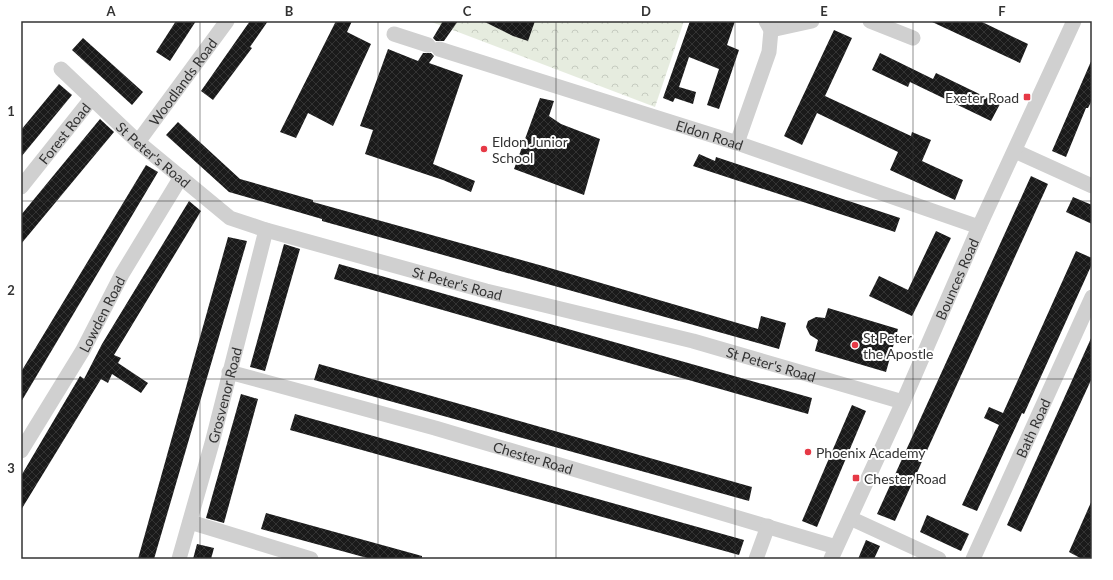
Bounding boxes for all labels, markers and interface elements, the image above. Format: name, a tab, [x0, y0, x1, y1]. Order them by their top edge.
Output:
text: A	[105, 3, 116, 19]
text: B	[285, 3, 294, 19]
text: C	[463, 3, 472, 19]
text: D	[641, 3, 651, 19]
text: E	[820, 3, 828, 19]
text: F	[998, 3, 1006, 19]
street label: Woodlands Road	[145, 35, 220, 129]
place label: Exeter Road	[945, 89, 1019, 106]
marker: Exeter Road	[1022, 92, 1032, 102]
street label: Forest Road	[35, 99, 94, 167]
text: 1	[7, 103, 15, 119]
street label: Eldon Road	[674, 116, 746, 153]
street label: St Peter's Road	[113, 118, 194, 191]
place label: Eldon Junior School	[492, 133, 568, 166]
marker: Eldon Junior School	[479, 144, 489, 154]
street label: Bounces Road	[931, 235, 982, 322]
street label: St Peter's Road	[411, 263, 504, 303]
street label: Lowden Road	[75, 273, 128, 355]
text: 2	[7, 282, 15, 298]
place label: St Peter the Apostle	[863, 329, 933, 362]
marker: St Peter the Apostle	[850, 340, 860, 350]
street label: St Peter's Road	[724, 343, 818, 385]
street label: Grosvenor Road	[204, 345, 244, 445]
street label: Bath Road	[1012, 396, 1053, 460]
street label: Chester Road	[491, 437, 575, 477]
place label: Phoenix Academy	[816, 444, 926, 461]
marker: Phoenix Academy	[803, 447, 813, 457]
text: 3	[7, 460, 15, 476]
place label: Chester Road	[864, 470, 946, 487]
marker: Chester Road	[851, 473, 861, 483]

